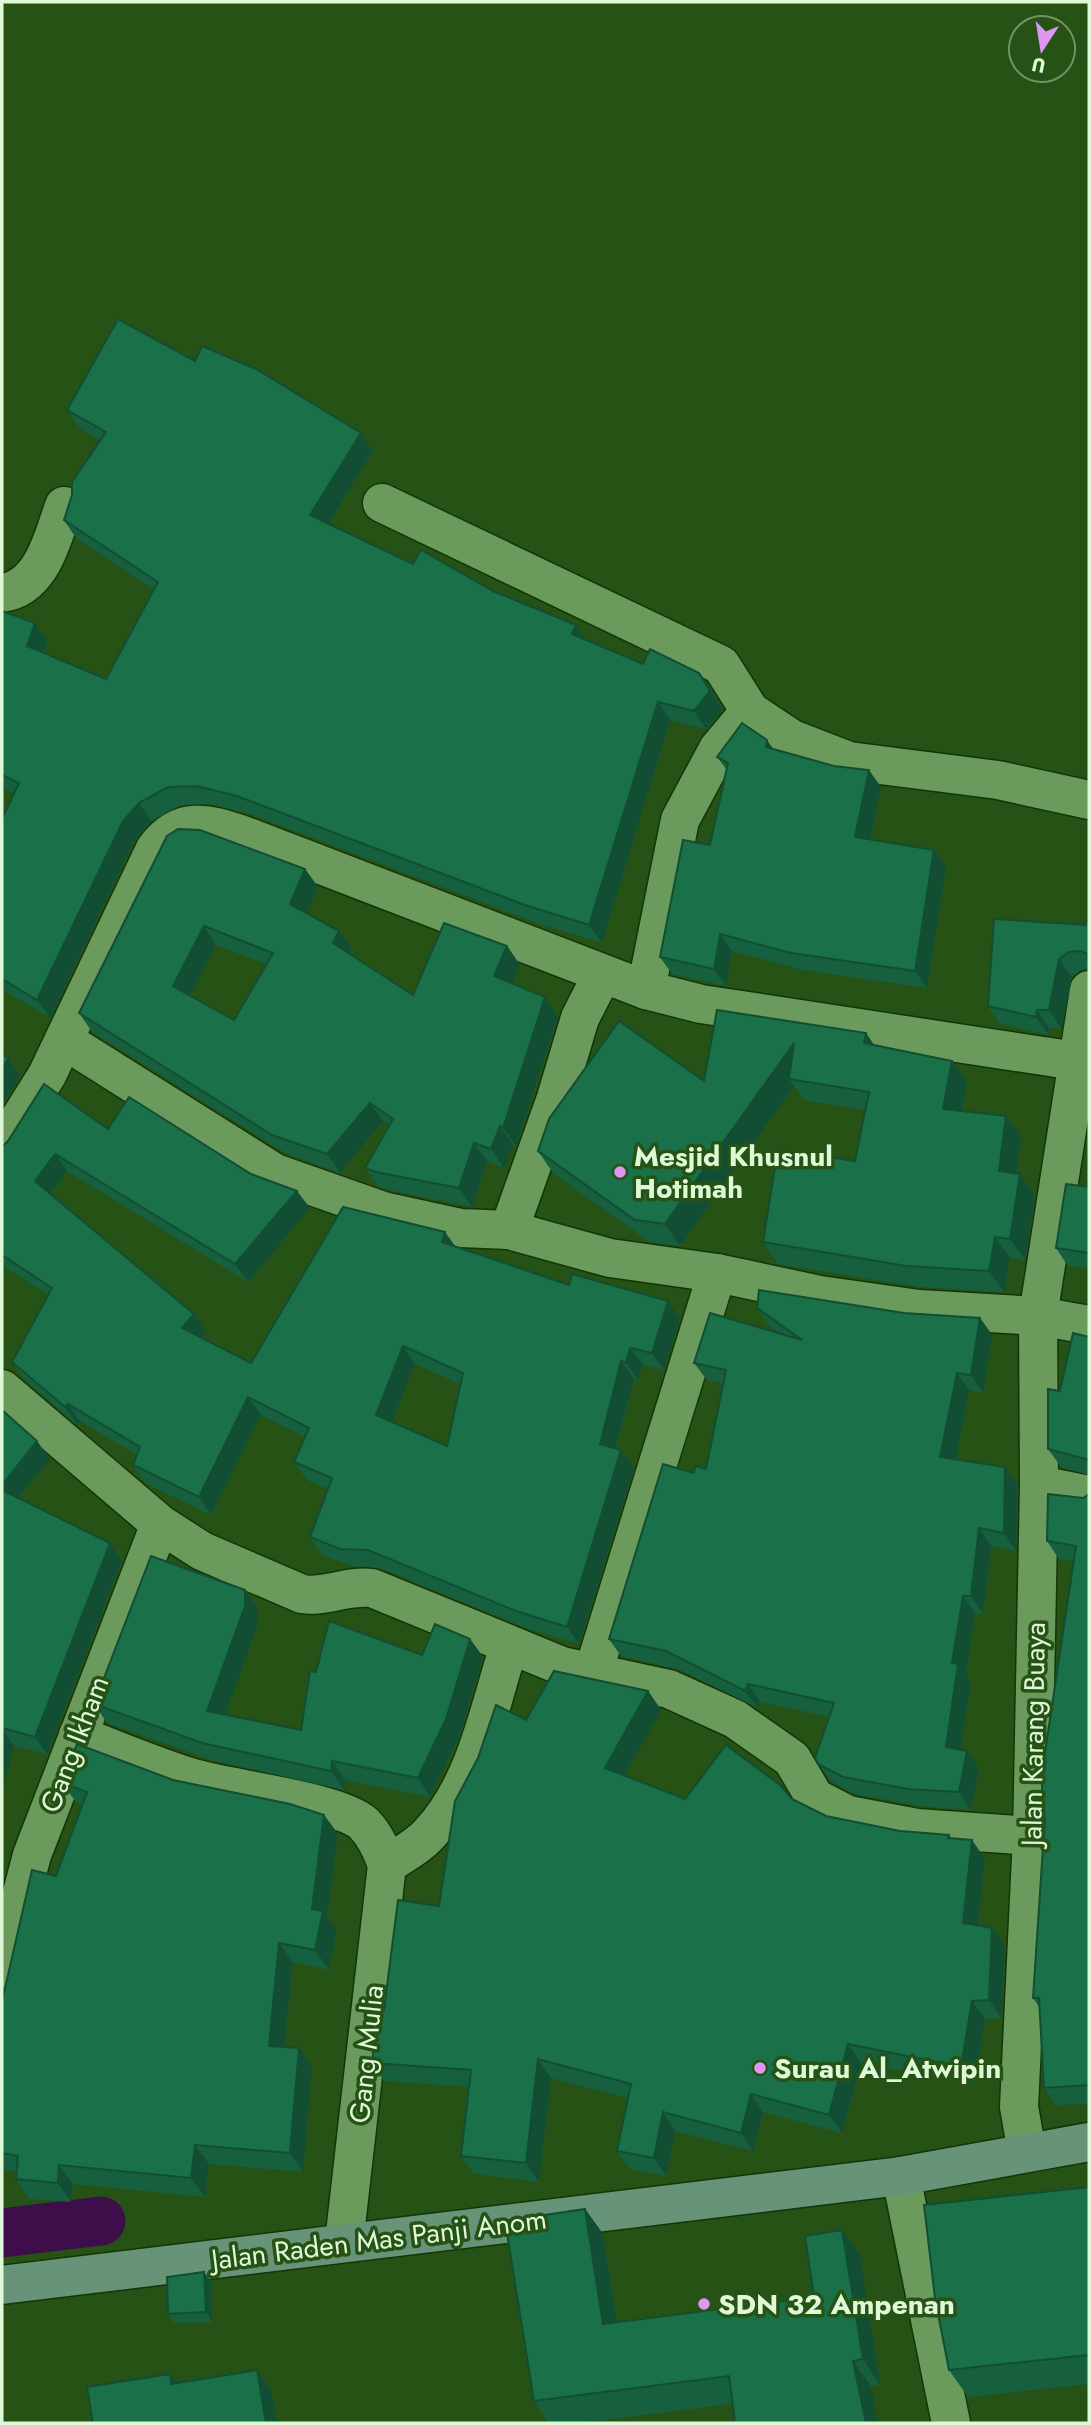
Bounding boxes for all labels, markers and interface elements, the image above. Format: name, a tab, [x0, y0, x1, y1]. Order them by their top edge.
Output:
north arrow	[1007, 14, 1077, 84]
text: U	[1029, 51, 1048, 80]
place label: Mesjid Khusnul Hotimah	[634, 1136, 833, 1209]
marker: Mesjid Khusnul Hotimah	[612, 1164, 628, 1180]
street label: Jalan Karang Buaya	[1011, 1622, 1056, 1850]
street label: Gang Ikham	[30, 1670, 119, 1818]
street label: Gang Mulia	[339, 1983, 394, 2125]
place label: Surau Al_Atwipin	[774, 2048, 1001, 2089]
marker: Surau Al_Atwipin	[752, 2060, 768, 2076]
street label: Jalan Raden Mas Panji Anom	[205, 2199, 549, 2281]
place label: SDN 32 Ampenan	[718, 2284, 955, 2325]
marker: SDN 32 Ampenan	[696, 2296, 712, 2312]

